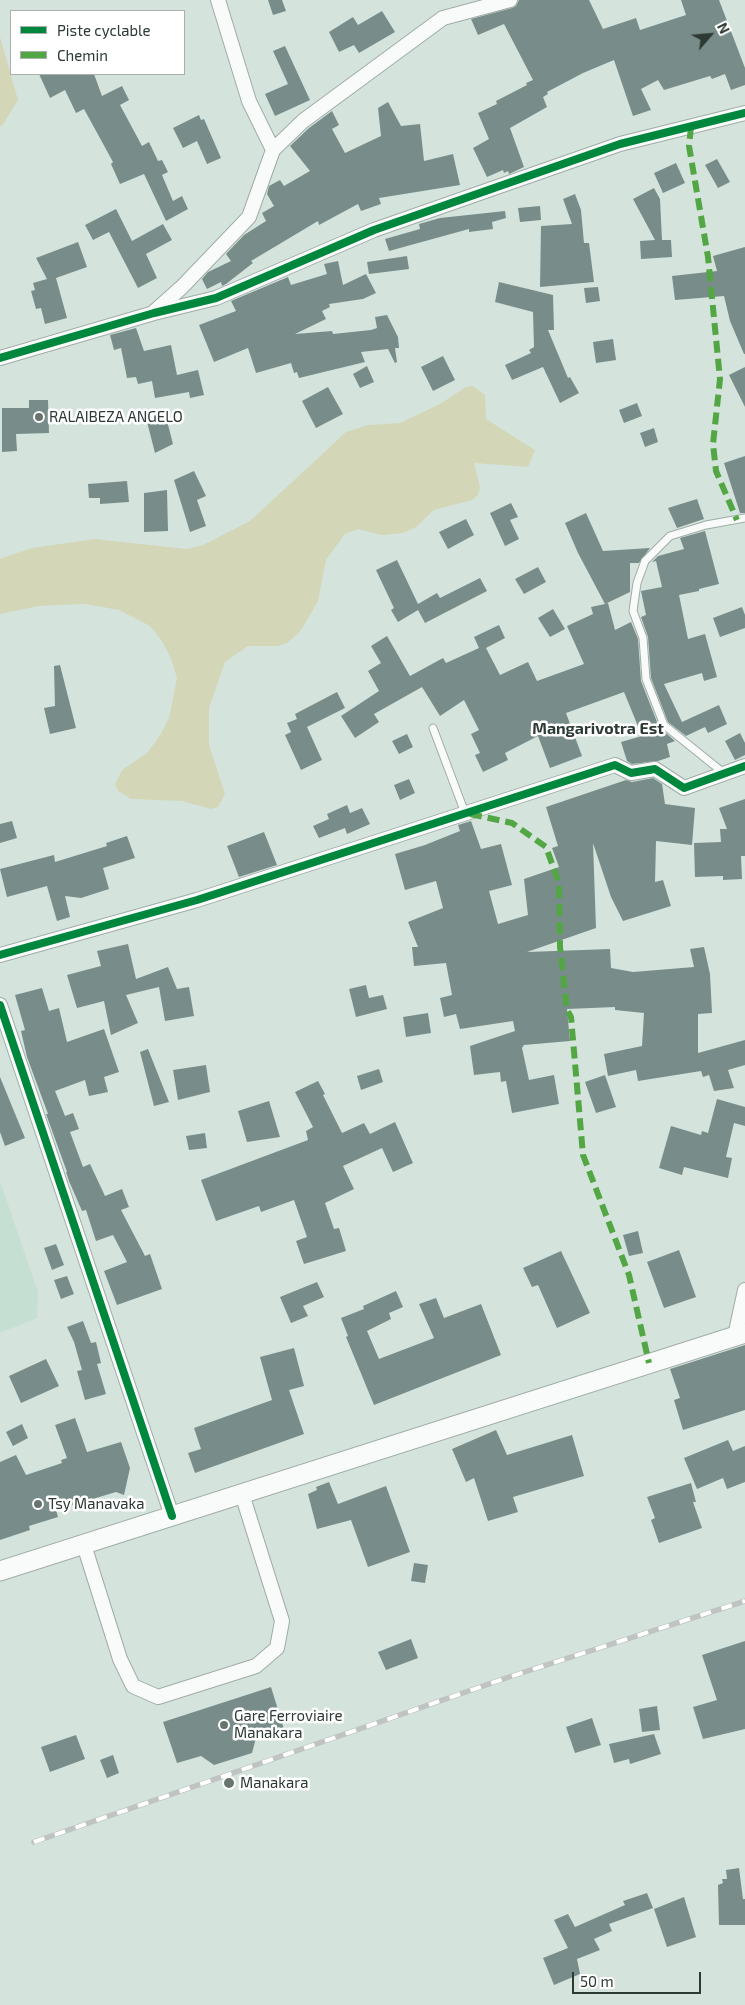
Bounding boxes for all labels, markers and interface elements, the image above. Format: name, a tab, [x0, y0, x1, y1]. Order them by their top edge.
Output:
legend	[10, 10, 185, 75]
north arrow	[685, 10, 735, 60]
text: N	[714, 20, 734, 36]
text: Piste cyclable	[57, 21, 151, 39]
text: Chemin	[57, 46, 108, 64]
place label: RALAIBEZA ANGELO	[49, 408, 183, 426]
marker: RALAIBEZA ANGELO	[33, 411, 45, 423]
district label: Mangarivotra Est	[532, 719, 664, 739]
place label: Tsy Manavaka	[48, 1495, 144, 1513]
marker: Tsy Manavaka	[32, 1498, 44, 1510]
place label: Gare Ferroviaire Manakara	[234, 1707, 343, 1742]
marker: Gare Ferroviaire Manakara	[218, 1719, 230, 1731]
place label: Manakara	[240, 1774, 308, 1792]
marker: Manakara	[222, 1776, 236, 1790]
scale bar	[575, 1962, 704, 1994]
text: 50 m	[580, 1972, 614, 1990]

